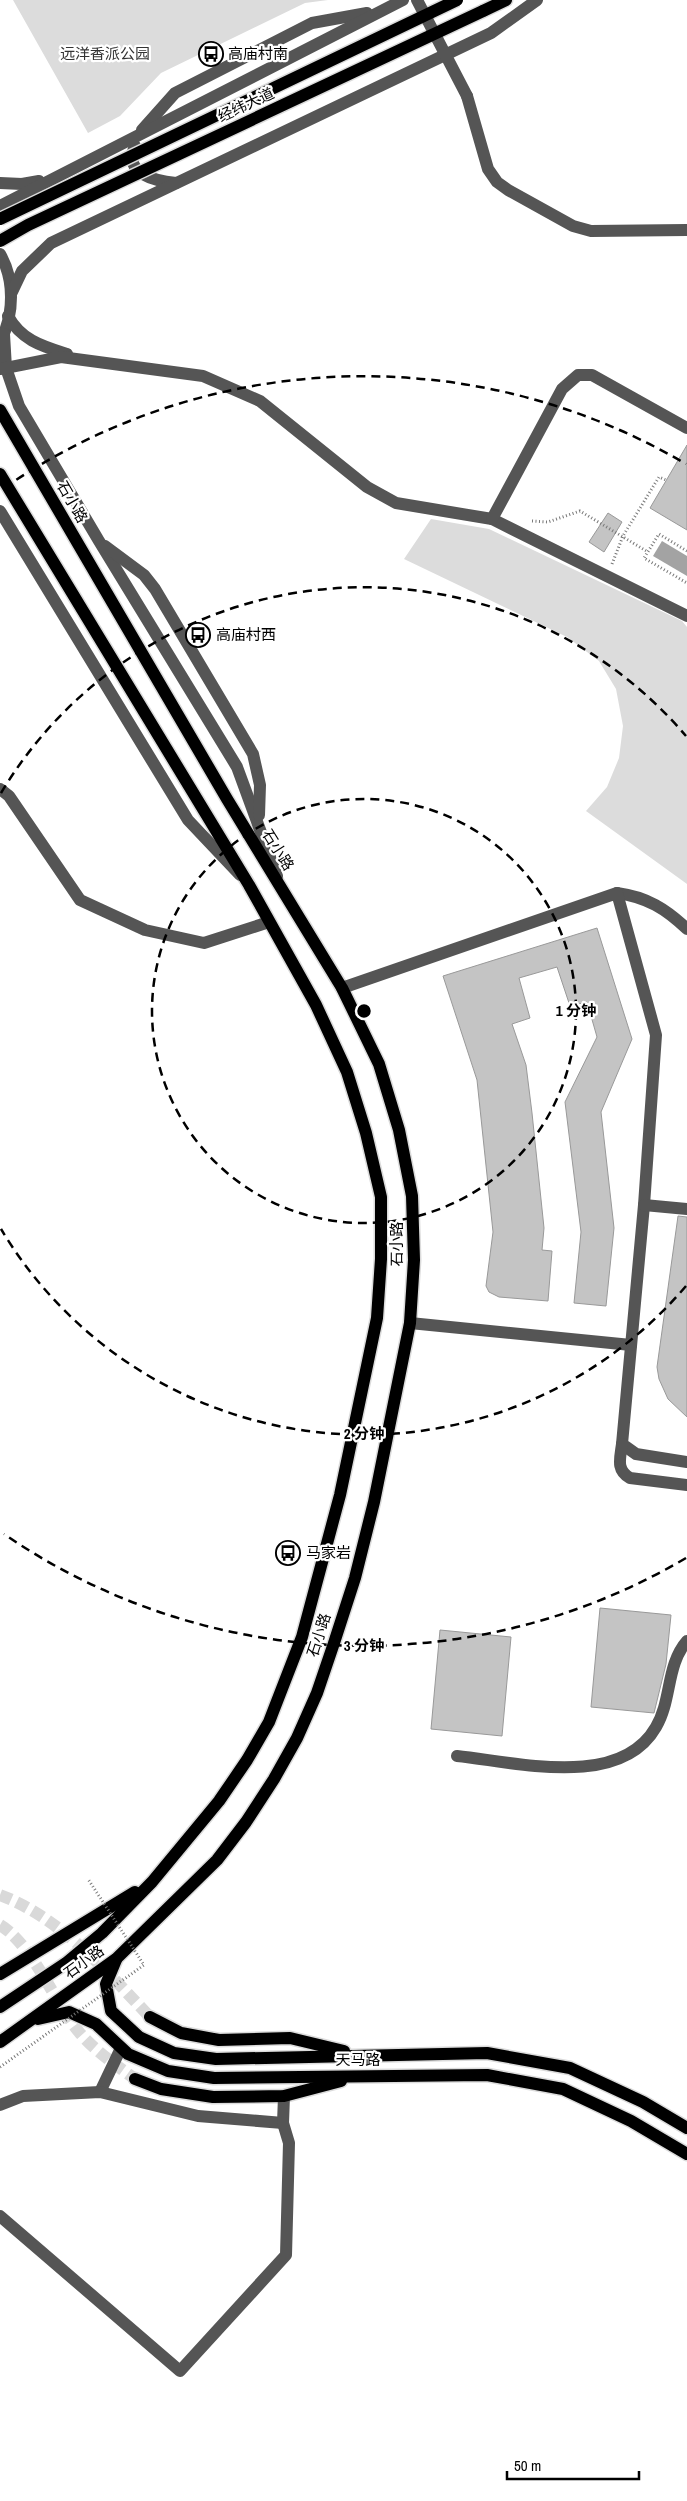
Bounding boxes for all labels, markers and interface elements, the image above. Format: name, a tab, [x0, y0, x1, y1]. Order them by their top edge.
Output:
bus stop icon: 高庙村南	[198, 41, 224, 67]
park label: 远洋香派公园	[60, 43, 150, 64]
place label: 高庙村南	[228, 43, 288, 64]
street label: 经纬大道	[214, 82, 277, 127]
street label: 石小路	[52, 477, 93, 526]
bus stop icon: 高庙村西	[185, 622, 211, 648]
place label: 高庙村西	[216, 624, 276, 645]
street label: 石小路	[258, 825, 299, 874]
text: 1 分钟	[556, 1000, 596, 1021]
centre of rings	[355, 1002, 373, 1020]
street label: 石小路	[386, 1221, 407, 1267]
text: 2 分钟	[344, 1423, 384, 1444]
bus stop icon: 马家岩	[275, 1540, 301, 1566]
place label: 马家岩	[306, 1542, 351, 1563]
street label: 石小路	[302, 1610, 335, 1659]
text: 3 分钟	[344, 1635, 384, 1656]
street label: 石小路	[59, 1940, 108, 1983]
street label: 天马路	[335, 2049, 381, 2070]
scale bar	[507, 2448, 640, 2480]
text: 50 m	[514, 2455, 541, 2476]

